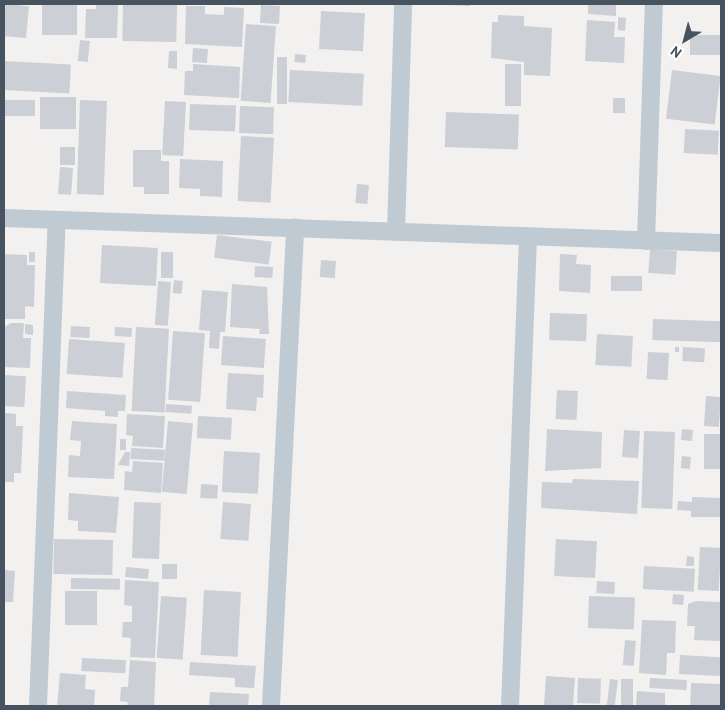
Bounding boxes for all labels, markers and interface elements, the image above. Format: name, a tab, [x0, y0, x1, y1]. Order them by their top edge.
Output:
north arrow	[660, 15, 710, 65]
text: N	[667, 42, 685, 62]

